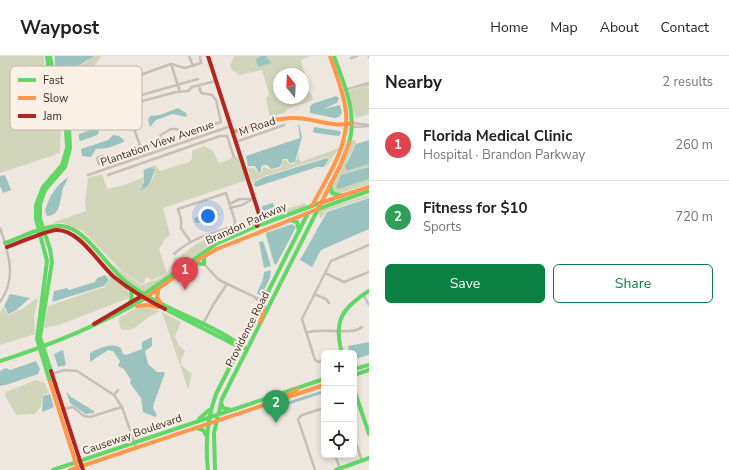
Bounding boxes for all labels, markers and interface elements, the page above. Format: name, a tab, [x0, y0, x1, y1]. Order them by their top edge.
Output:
text: Waypost	[20, 15, 99, 41]
text: Home	[490, 18, 528, 37]
text: Map	[550, 18, 578, 37]
text: About	[600, 18, 639, 37]
text: Contact	[661, 18, 709, 37]
legend	[10, 66, 142, 130]
north arrow	[273, 68, 309, 104]
text: Nearby	[385, 71, 442, 94]
text: Fast	[43, 73, 64, 88]
text: 2 results	[662, 73, 713, 91]
text: Slow	[43, 91, 68, 106]
text: Jam	[42, 109, 62, 124]
street label: M Road	[237, 113, 277, 140]
street label: Plantation View Avenue	[98, 117, 216, 170]
text: Florida Medical Clinic	[423, 126, 572, 146]
text: 1	[394, 136, 402, 154]
text: 260 m	[675, 136, 713, 154]
text: Hospital · Brandon Parkway	[423, 146, 585, 164]
text: Fitness for $10	[423, 198, 527, 218]
street label: Brandon Parkway	[203, 199, 289, 248]
your location	[198, 206, 218, 226]
text: 2	[394, 208, 402, 226]
text: 720 m	[675, 208, 713, 226]
text: Sports	[423, 218, 462, 236]
pin: 1	[172, 257, 198, 290]
button: Save	[385, 264, 545, 303]
button: Share	[553, 264, 713, 303]
street label: Providence Road	[222, 289, 273, 369]
map controls	[321, 350, 357, 458]
button: +	[321, 350, 357, 386]
button: −	[321, 386, 357, 422]
pin: 2	[263, 390, 289, 423]
street label: Causeway Boulevard	[81, 410, 184, 459]
button: locate	[321, 422, 357, 458]

